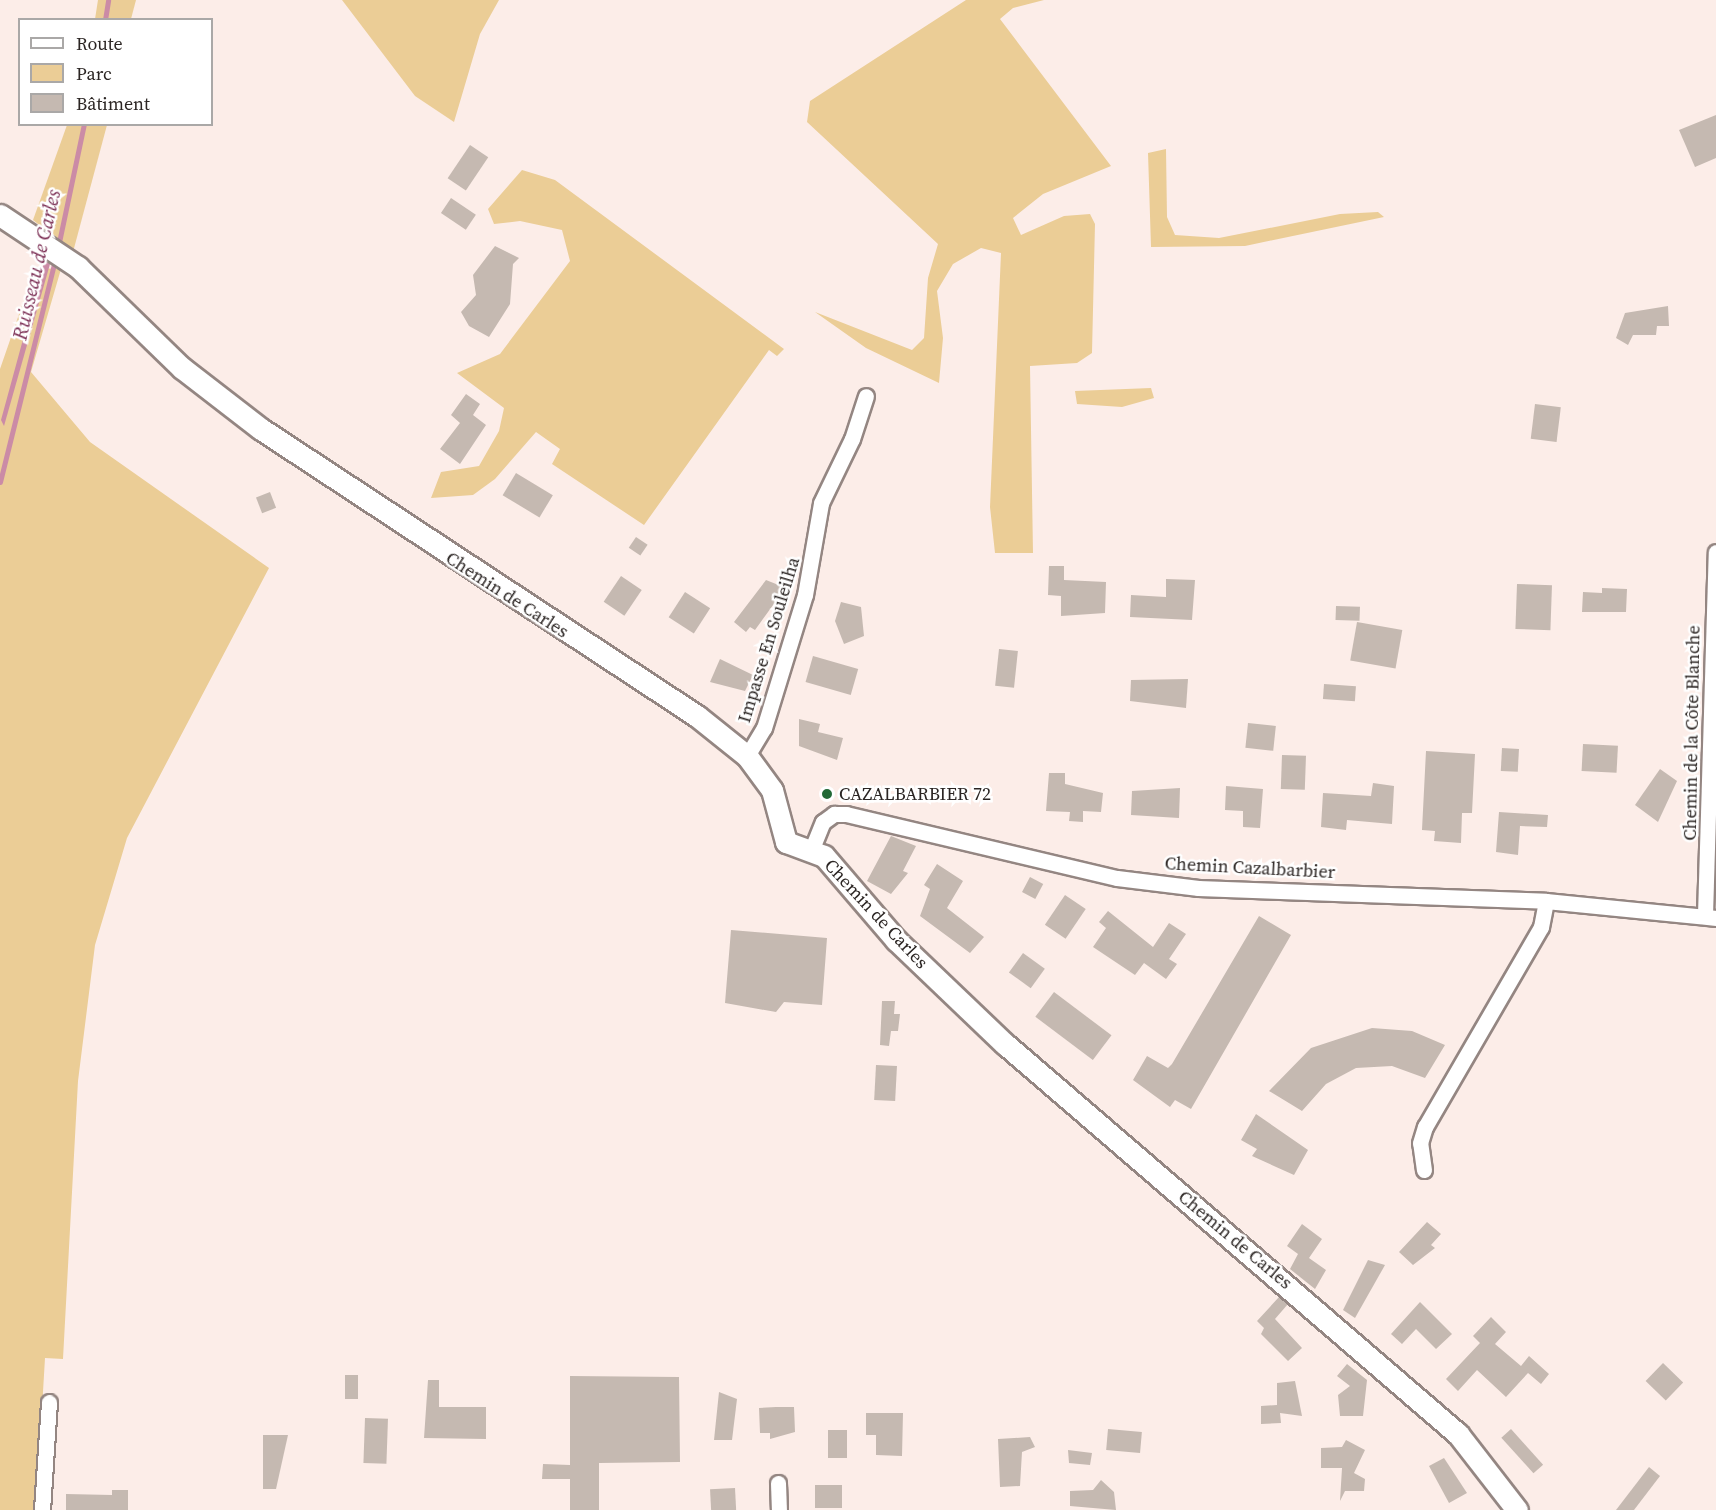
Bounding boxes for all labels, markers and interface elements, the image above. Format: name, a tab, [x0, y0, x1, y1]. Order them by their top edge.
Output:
legend	[18, 18, 213, 126]
text: Route	[76, 31, 123, 56]
text: Parc	[76, 61, 112, 86]
text: Bâtiment	[76, 91, 150, 116]
water label: Ruisseau de Carles	[8, 188, 66, 342]
street label: Chemin de Carles	[442, 547, 572, 643]
street label: Impasse En Souleilha	[734, 555, 804, 725]
street label: Chemin de la Côte Blanche	[1679, 625, 1705, 841]
place label: CAZALBARBIER 72	[839, 783, 991, 805]
marker: CAZALBARBIER 72	[820, 787, 834, 801]
street label: Chemin Cazalbarbier	[1164, 853, 1336, 883]
street label: Chemin de Carles	[820, 855, 932, 973]
street label: Chemin de Carles	[1174, 1186, 1296, 1294]

